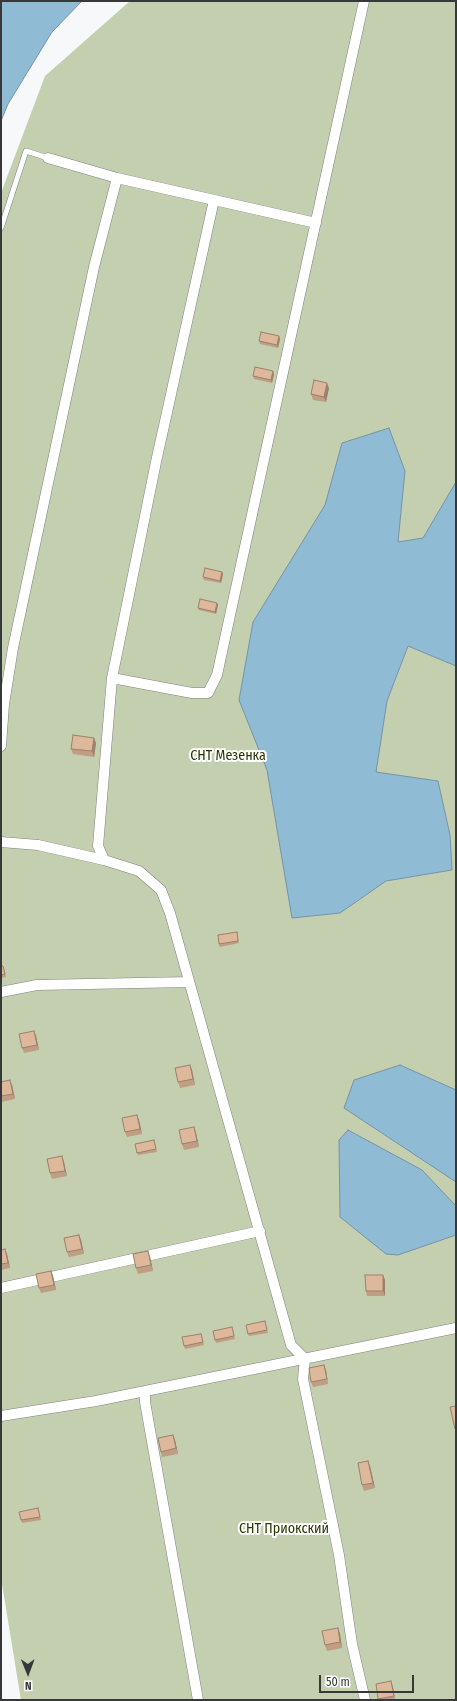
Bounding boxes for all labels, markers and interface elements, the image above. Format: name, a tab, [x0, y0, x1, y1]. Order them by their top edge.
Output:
park label: СНТ Мезенка	[190, 748, 266, 764]
park label: СНТ Приокский	[239, 1521, 329, 1537]
north arrow	[8, 1653, 48, 1693]
scale bar	[321, 1667, 416, 1693]
text: 50 m	[326, 1675, 350, 1689]
text: N	[25, 1679, 32, 1692]

